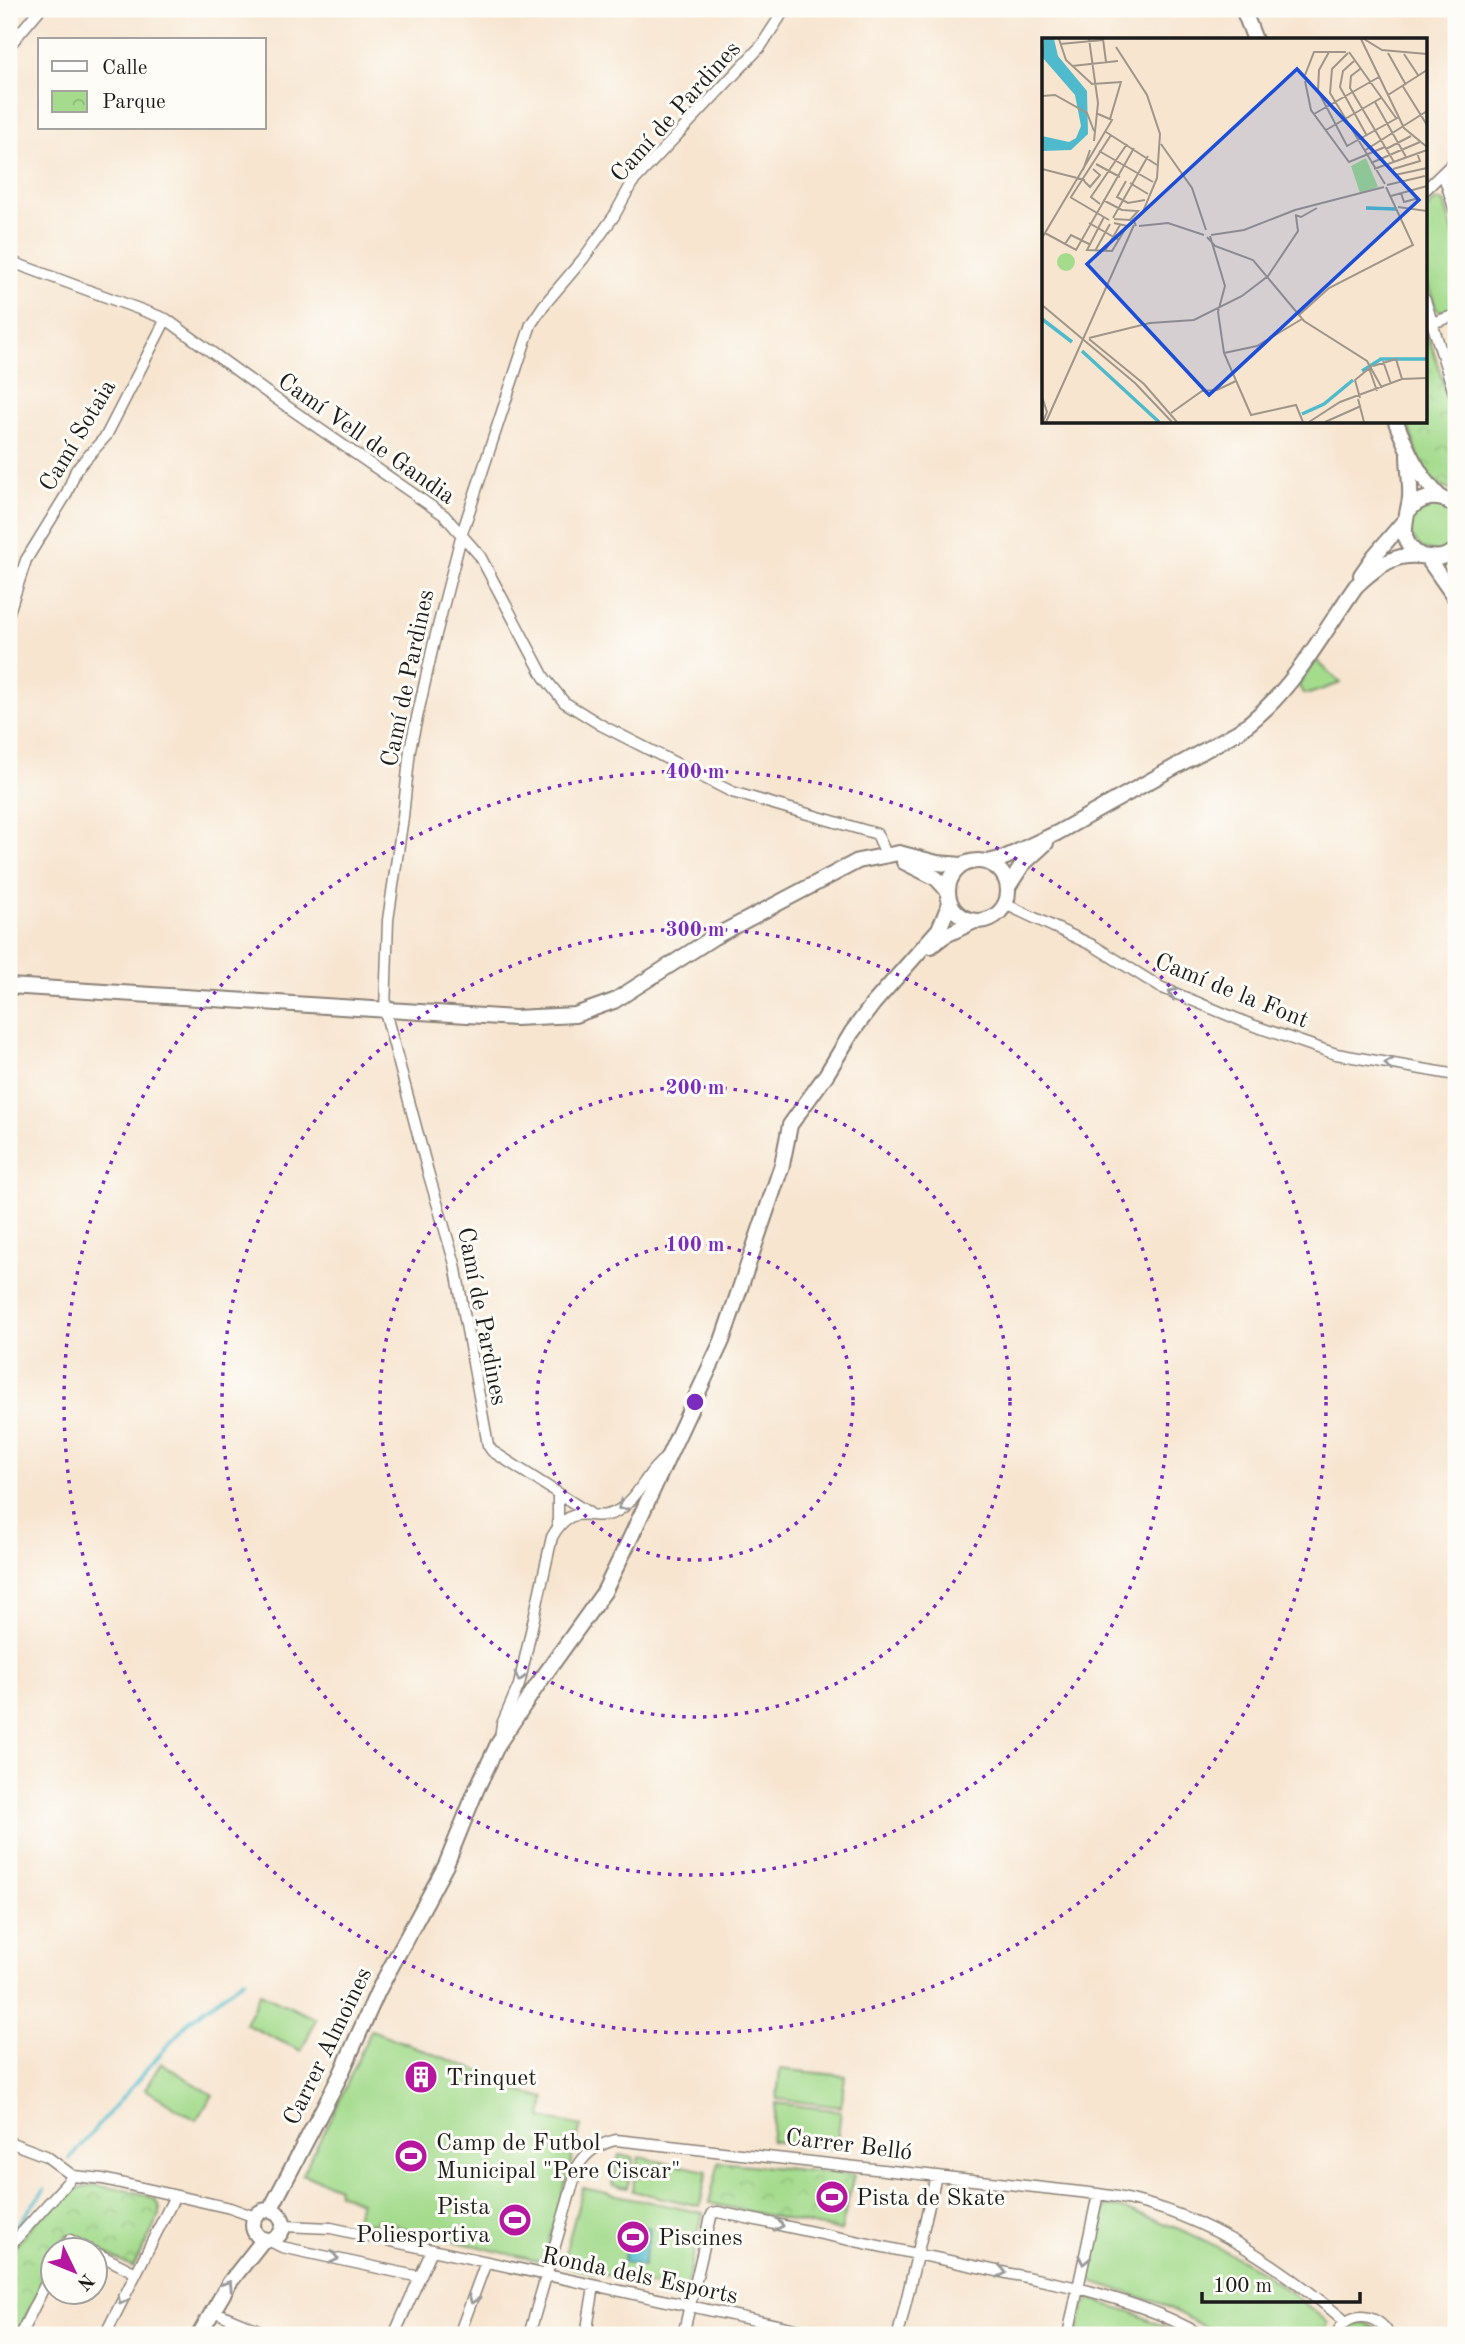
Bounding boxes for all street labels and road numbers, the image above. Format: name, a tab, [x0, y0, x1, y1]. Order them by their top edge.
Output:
street label: Camí de Pardines	[607, 37, 746, 188]
street label: Camí Vell de Gandia	[273, 369, 459, 510]
street label: Camí Sotaia	[36, 376, 121, 496]
street label: Camí de Pardines	[378, 587, 439, 769]
street label: Camí de la Font	[1151, 950, 1311, 1034]
street label: Camí de Pardines	[452, 1225, 510, 1407]
street label: Carrer Almoines	[280, 1964, 377, 2129]
street label: Carrer Belló	[784, 2126, 914, 2166]
street label: Ronda dels Esports	[539, 2244, 740, 2310]

